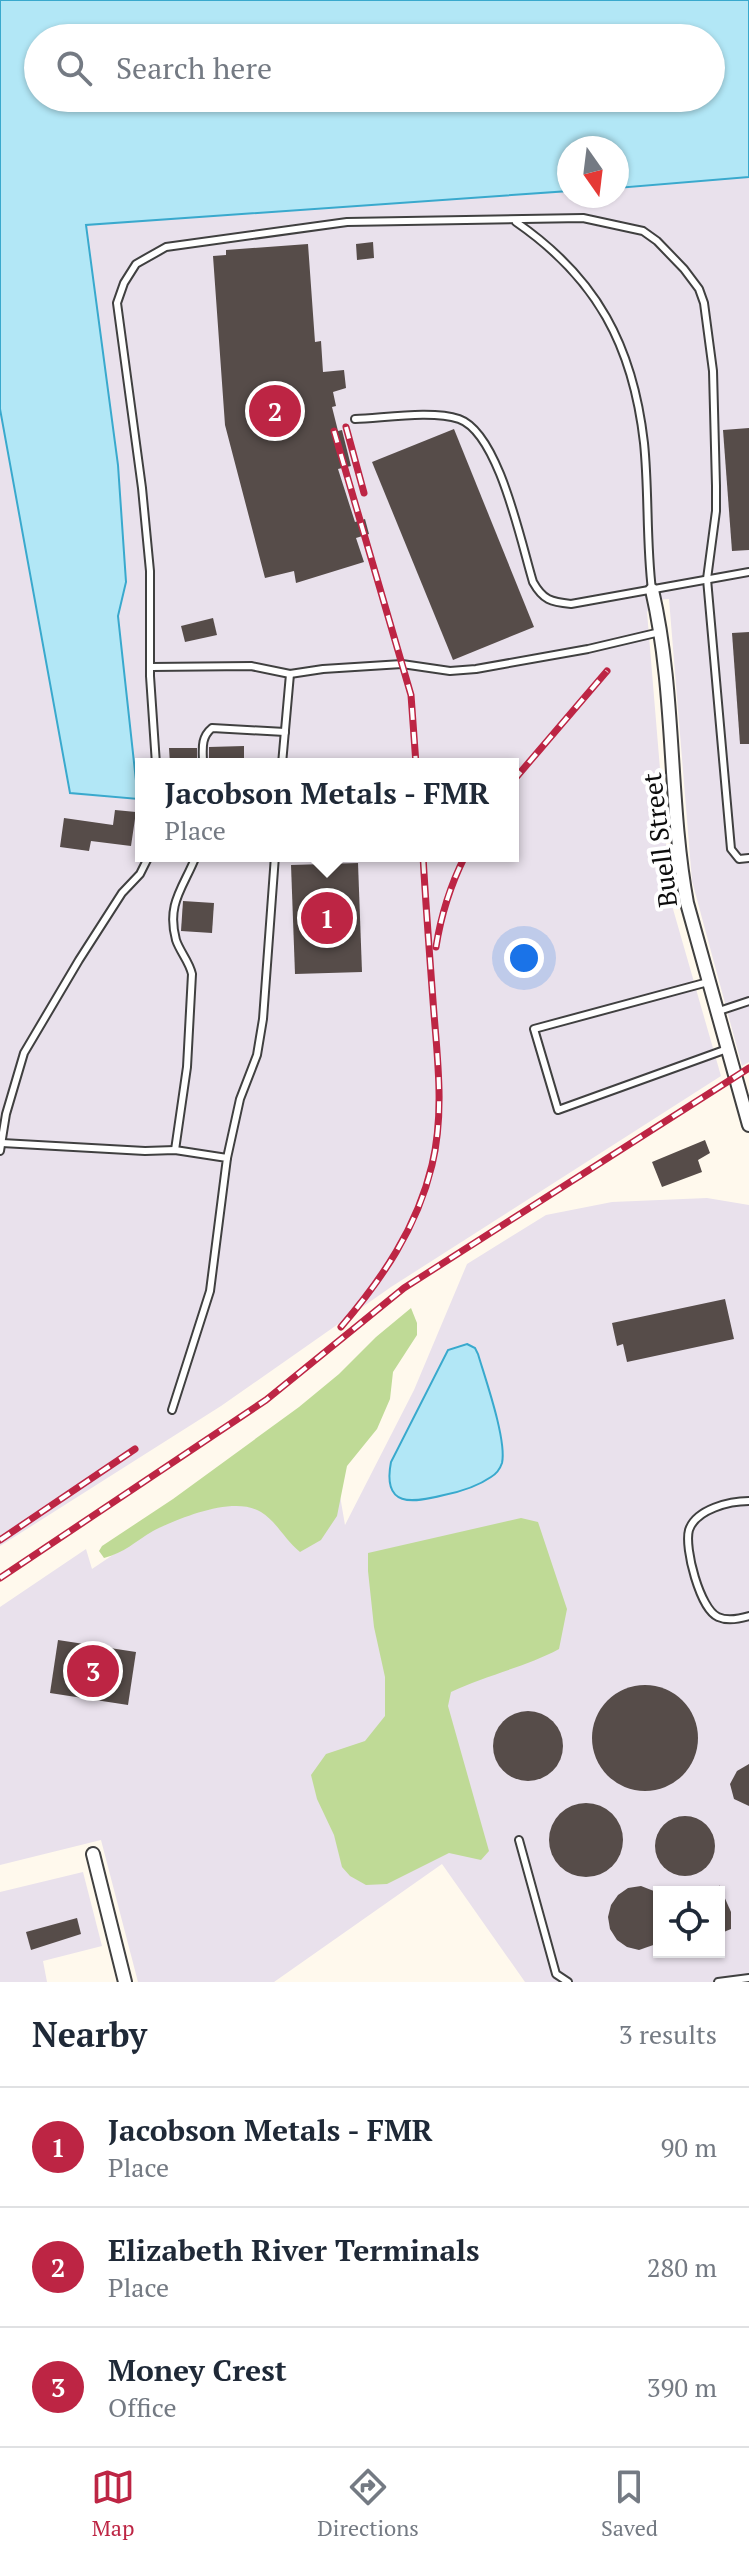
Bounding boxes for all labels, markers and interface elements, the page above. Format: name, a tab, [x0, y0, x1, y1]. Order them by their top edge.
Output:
search box	[24, 24, 725, 112]
icon: search	[52, 46, 96, 90]
text: Search here	[116, 48, 272, 88]
north arrow	[557, 136, 629, 208]
pin: 2	[249, 381, 301, 441]
popup	[135, 758, 519, 862]
street label: Buell Street	[634, 770, 684, 909]
text: Jacobson Metals - FMR	[165, 773, 489, 813]
text: Place	[165, 813, 226, 847]
pin: 1	[301, 888, 353, 948]
your location	[504, 938, 544, 978]
pin: 3	[67, 1641, 119, 1701]
map controls	[653, 1886, 725, 1958]
button: locate	[653, 1886, 725, 1958]
text: Nearby	[32, 2012, 147, 2057]
text: 3 results	[619, 2017, 717, 2051]
text: Jacobson Metals - FMR	[108, 2110, 433, 2150]
text: 1	[51, 2130, 65, 2164]
text: 90 m	[661, 2130, 717, 2164]
text: Place	[108, 2150, 169, 2184]
text: Elizabeth River Terminals	[108, 2230, 480, 2270]
text: 2	[51, 2250, 65, 2284]
text: 280 m	[647, 2250, 717, 2284]
text: Place	[108, 2270, 169, 2304]
text: Money Crest	[108, 2350, 287, 2390]
text: 3	[51, 2370, 65, 2404]
text: 390 m	[647, 2370, 717, 2404]
text: Office	[108, 2390, 176, 2424]
tab: Map	[91, 2465, 135, 2542]
tab: Directions	[317, 2465, 419, 2542]
tab: Saved	[601, 2465, 658, 2542]

